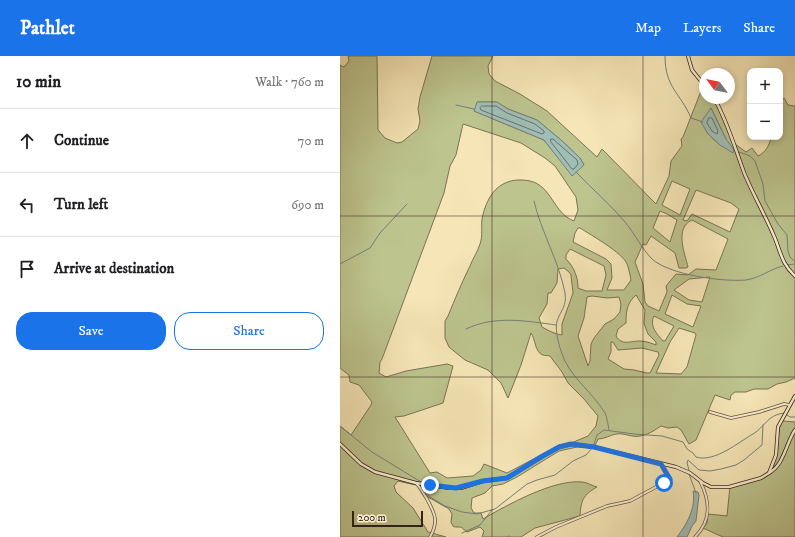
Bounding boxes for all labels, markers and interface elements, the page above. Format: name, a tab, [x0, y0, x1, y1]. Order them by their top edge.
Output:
text: Pathlet	[20, 17, 75, 40]
text: Map	[635, 19, 661, 37]
text: Layers	[683, 19, 721, 37]
text: Share	[743, 19, 775, 37]
north arrow	[699, 68, 735, 104]
map controls	[747, 68, 783, 140]
button: +	[747, 68, 783, 104]
text: 10 min	[16, 71, 61, 93]
text: Walk · 760 m	[255, 74, 324, 90]
button: −	[747, 104, 783, 140]
icon: ahead	[16, 130, 38, 152]
text: Continue	[54, 131, 109, 150]
text: 70 m	[298, 133, 324, 149]
icon: left	[16, 194, 38, 216]
text: Turn left	[54, 195, 108, 214]
text: 690 m	[291, 197, 324, 213]
icon: arrive	[16, 258, 38, 280]
text: Arrive at destination	[54, 259, 174, 278]
button: Save	[16, 312, 166, 350]
button: Share	[174, 312, 324, 350]
route start	[655, 474, 673, 492]
route end	[421, 476, 439, 494]
scale bar	[352, 509, 423, 528]
text: 200 m	[358, 511, 386, 525]

